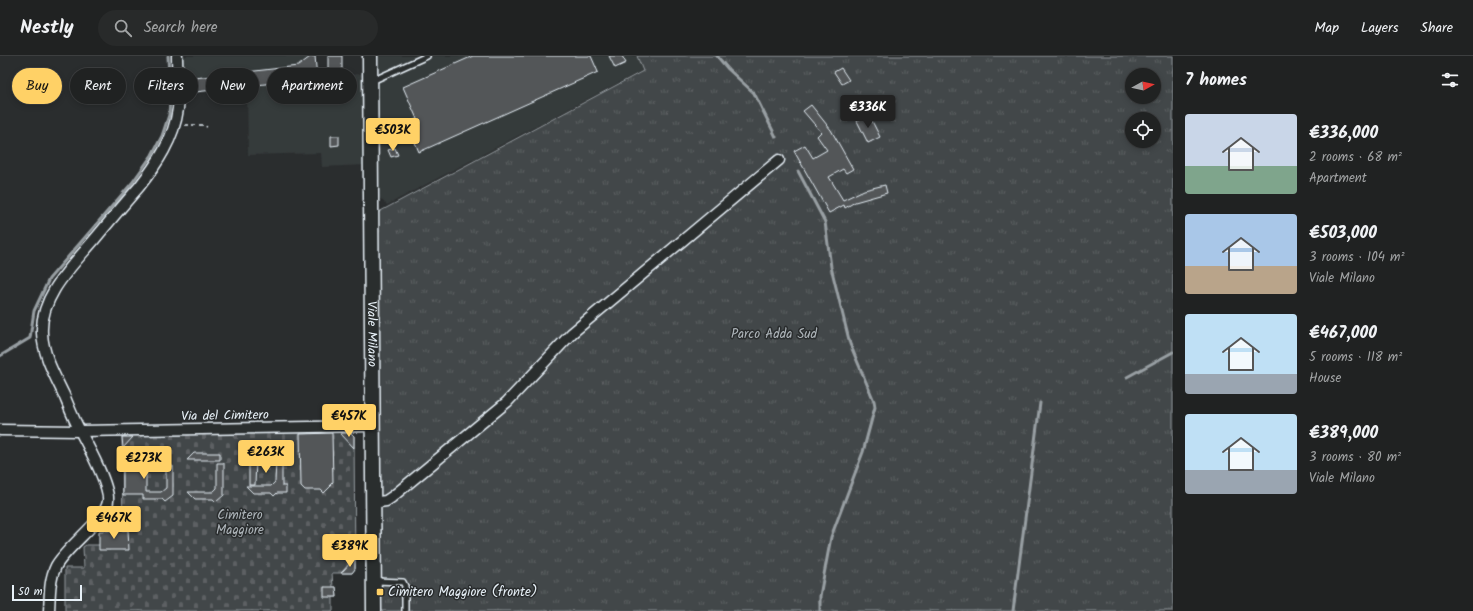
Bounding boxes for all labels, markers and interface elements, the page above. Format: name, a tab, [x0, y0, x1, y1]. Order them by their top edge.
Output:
search box	[98, 10, 378, 46]
text: Nestly	[20, 13, 74, 43]
text: Search here	[144, 16, 218, 40]
icon: search	[112, 17, 134, 39]
text: Map	[1315, 17, 1339, 39]
text: Layers	[1361, 17, 1399, 39]
text: Share	[1421, 17, 1453, 39]
text: 7 homes	[1185, 67, 1247, 94]
chip: Buy	[12, 68, 62, 104]
chip: Rent	[70, 68, 126, 104]
chip: Filters	[134, 68, 198, 104]
chip: New	[206, 68, 259, 104]
chip: Apartment	[267, 68, 357, 104]
north arrow	[1125, 68, 1161, 104]
map controls	[1125, 68, 1161, 148]
icon: filters	[1439, 69, 1461, 91]
pin: €336K	[840, 95, 896, 129]
text: €336K	[849, 97, 887, 118]
button: locate	[1125, 112, 1161, 148]
pin: €503K	[365, 118, 421, 152]
text: €503K	[375, 120, 411, 141]
text: €336,000	[1309, 120, 1378, 147]
icon: home	[1217, 130, 1265, 178]
text: 2 rooms · 68 m²	[1309, 147, 1402, 168]
text: Apartment	[1309, 168, 1367, 189]
text: €503,000	[1309, 220, 1377, 247]
icon: home	[1217, 230, 1265, 278]
text: 3 rooms · 104 m²	[1309, 247, 1404, 268]
text: Viale Milano	[1309, 268, 1375, 289]
street label: Viale Milano	[361, 301, 383, 367]
text: €467,000	[1309, 320, 1377, 347]
park label: Parco Adda Sud	[731, 324, 818, 345]
icon: home	[1217, 330, 1265, 378]
text: 5 rooms · 118 m²	[1309, 347, 1402, 368]
text: House	[1309, 368, 1341, 389]
pin: €457K	[321, 404, 377, 438]
street label: Via del Cimitero	[181, 405, 269, 427]
text: €457K	[331, 406, 367, 427]
text: €389,000	[1309, 420, 1378, 447]
icon: home	[1217, 430, 1265, 478]
pin: €263K	[238, 440, 294, 474]
text: €263K	[247, 442, 285, 463]
pin: €273K	[116, 446, 172, 480]
text: 3 rooms · 80 m²	[1309, 447, 1401, 468]
text: €273K	[126, 448, 162, 469]
text: Viale Milano	[1309, 468, 1375, 489]
park label: Cimitero Maggiore	[216, 505, 264, 541]
pin: €467K	[86, 506, 142, 540]
text: €467K	[96, 508, 132, 529]
pin: €389K	[322, 534, 378, 568]
text: €389K	[331, 536, 369, 557]
place label: Cimitero Maggiore (fronte)	[388, 582, 537, 603]
scale bar	[12, 583, 82, 602]
text: 50 m	[18, 583, 43, 601]
marker: Cimitero Maggiore (fronte)	[375, 587, 385, 597]

